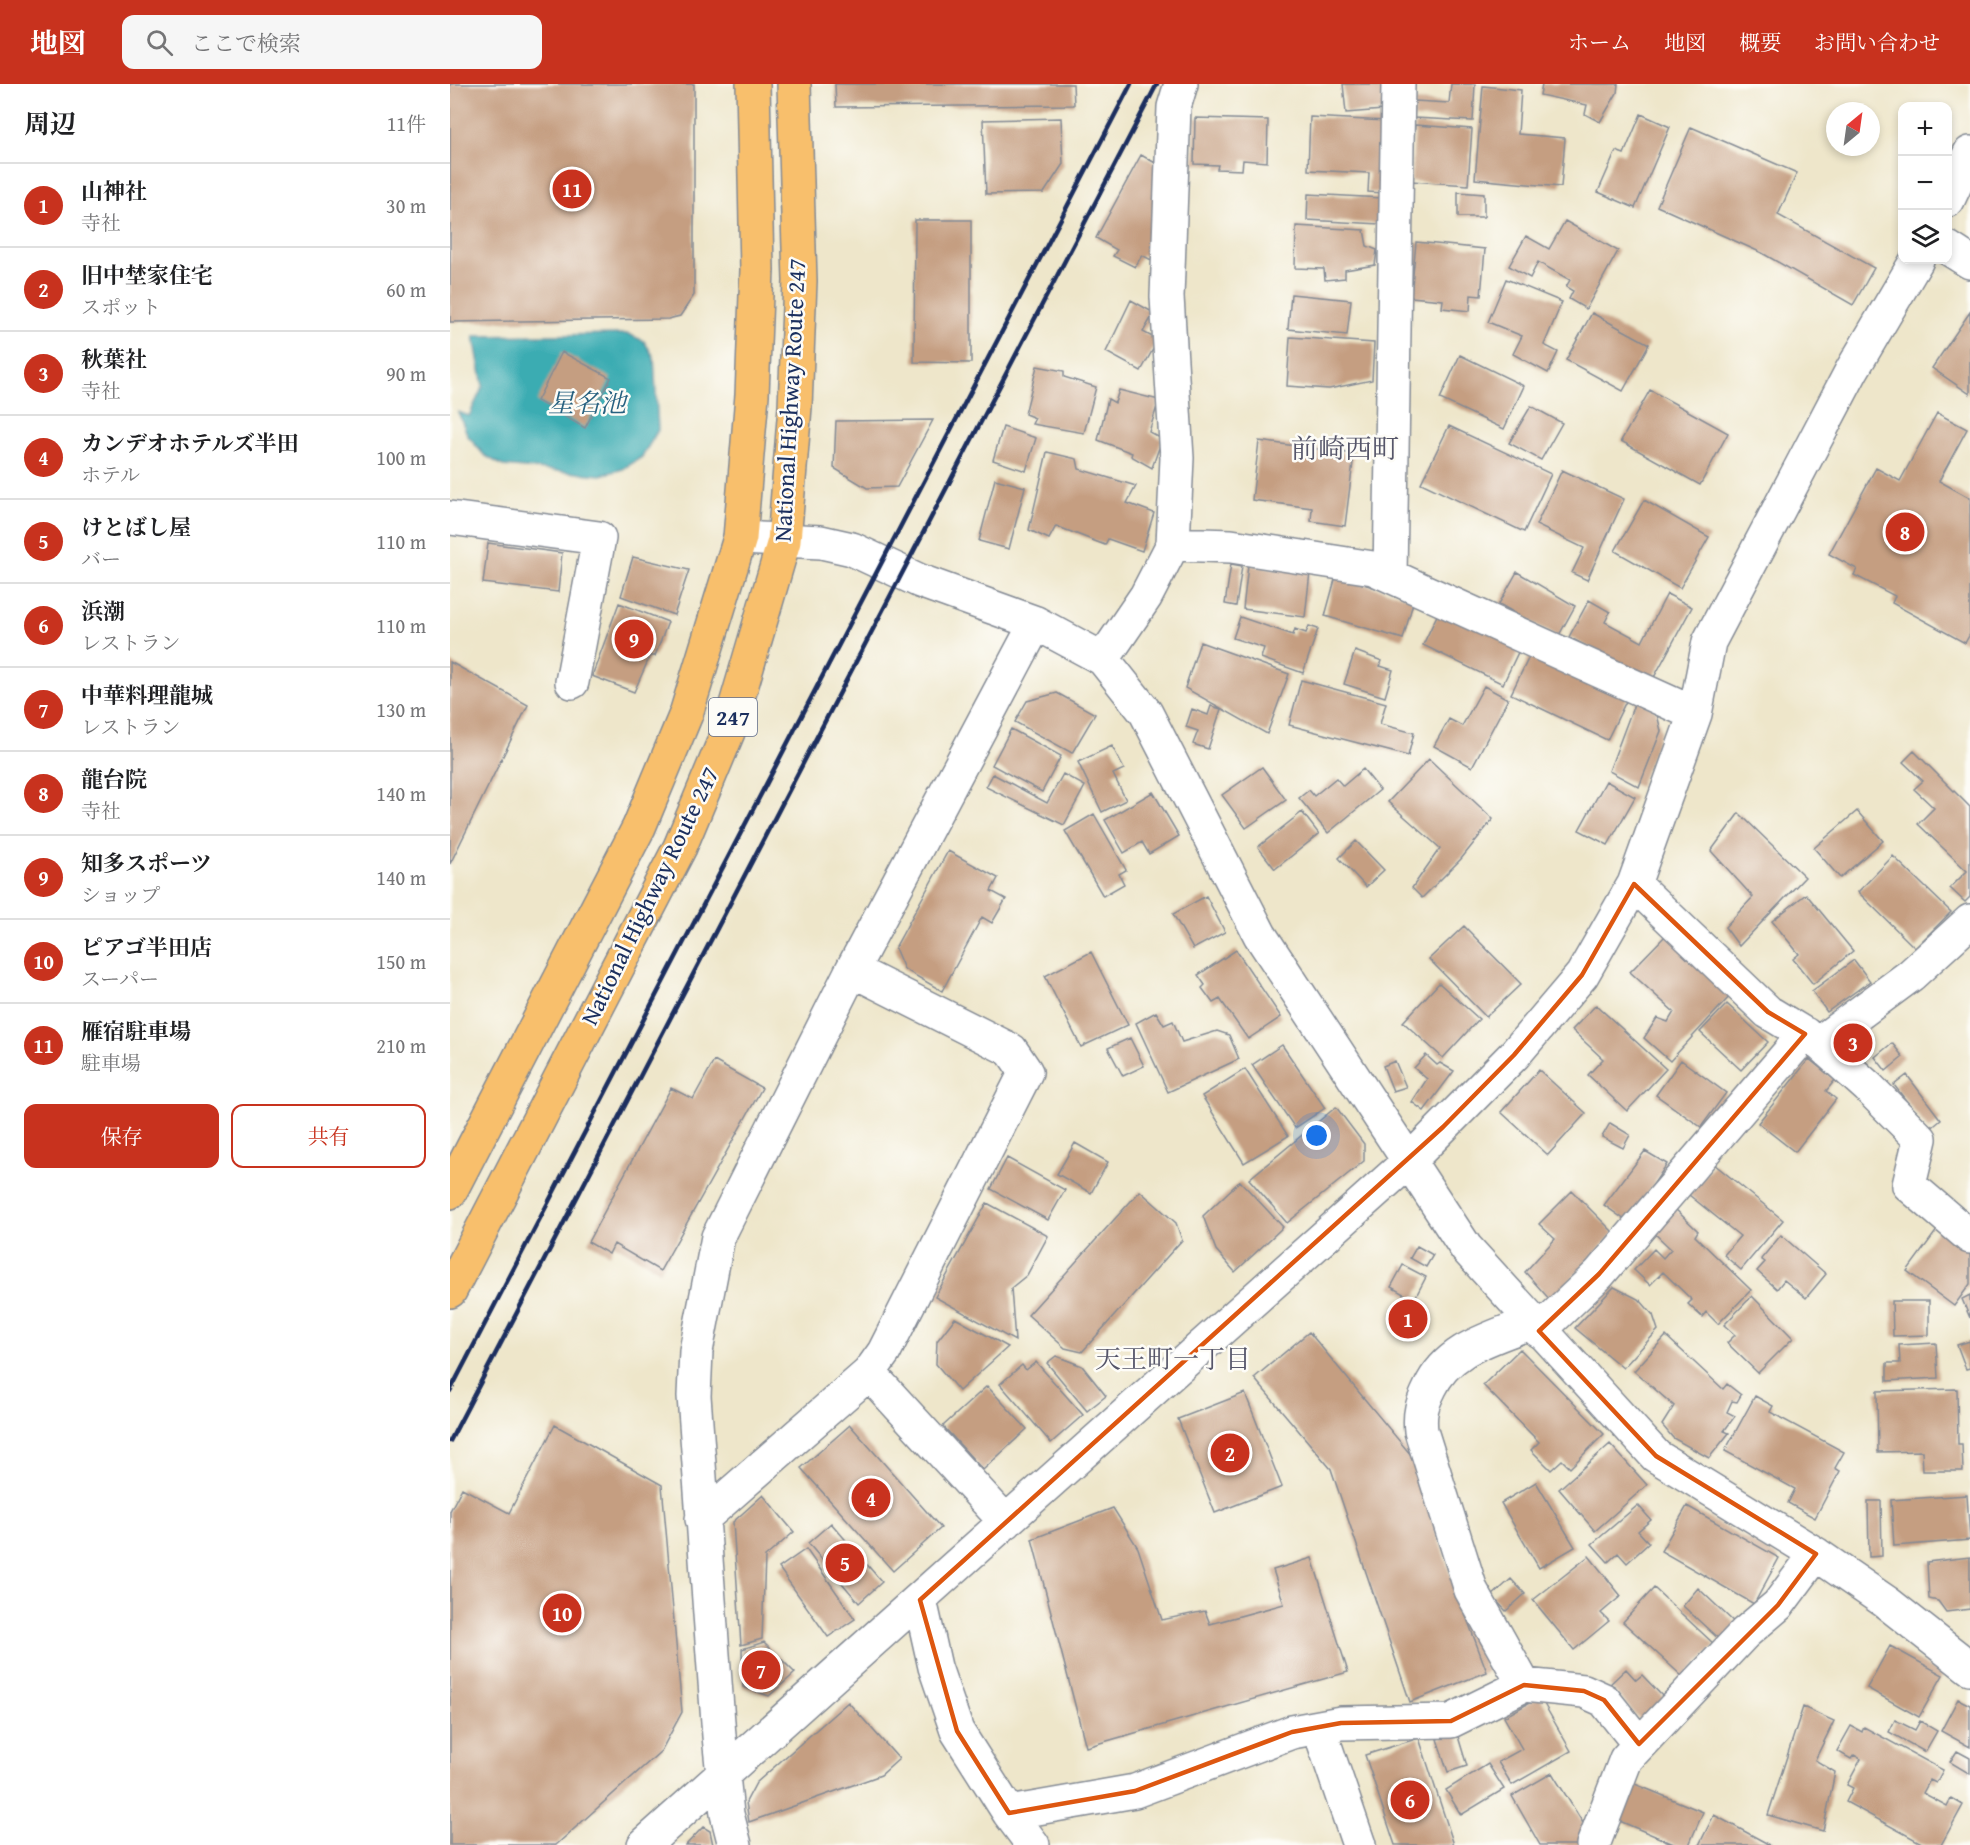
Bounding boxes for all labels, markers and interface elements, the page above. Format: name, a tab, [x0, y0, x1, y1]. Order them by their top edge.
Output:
search box	[122, 15, 542, 69]
text: 地図	[30, 22, 86, 63]
icon: search	[143, 26, 176, 59]
text: ここで検索	[191, 27, 301, 59]
text: ホーム	[1568, 27, 1631, 58]
text: 地図	[1664, 27, 1706, 58]
text: 概要	[1739, 27, 1781, 58]
text: お問い合わせ	[1814, 27, 1940, 58]
north arrow	[1826, 102, 1880, 156]
map controls	[1898, 102, 1952, 264]
button: +	[1898, 102, 1952, 156]
text: 周辺	[24, 104, 76, 143]
text: 11件	[387, 109, 426, 138]
button: −	[1898, 156, 1952, 210]
pin: 11	[552, 166, 592, 212]
text: 山神社	[81, 175, 147, 207]
text: 1	[38, 191, 49, 220]
text: 30 m	[386, 191, 426, 220]
text: 寺社	[81, 208, 121, 237]
button: layers	[1898, 210, 1952, 264]
street label: National Highway Route 247	[765, 258, 814, 542]
text: 旧中埜家住宅	[81, 259, 213, 291]
text: 2	[38, 275, 49, 304]
text: 60 m	[386, 275, 426, 304]
text: スポット	[81, 292, 161, 321]
text: 秋葉社	[81, 343, 147, 375]
text: 3	[38, 359, 49, 388]
text: 90 m	[386, 359, 426, 388]
text: 寺社	[81, 376, 121, 405]
water label: 星名池	[548, 383, 629, 422]
text: カンデオホテルズ半田	[81, 427, 299, 459]
district label: 前崎西町	[1291, 428, 1399, 468]
text: 4	[38, 443, 49, 472]
text: 100 m	[376, 443, 426, 472]
text: ホテル	[81, 460, 140, 489]
pin: 8	[1886, 510, 1924, 554]
text: けとばし屋	[81, 511, 191, 543]
text: 5	[38, 527, 49, 556]
text: 110 m	[376, 527, 426, 556]
text: バー	[81, 544, 121, 573]
text: 浜潮	[81, 595, 125, 627]
text: 6	[38, 611, 49, 640]
text: 110 m	[376, 611, 426, 640]
pin: 9	[614, 616, 654, 662]
text: レストラン	[81, 628, 180, 657]
text: 中華料理龍城	[81, 679, 213, 711]
text: 7	[38, 695, 49, 724]
text: 130 m	[376, 695, 426, 724]
road number: 247	[709, 698, 757, 736]
text: レストラン	[81, 712, 180, 741]
street label: National Highway Route 247	[572, 761, 727, 1031]
text: 龍台院	[81, 763, 147, 795]
text: 8	[38, 779, 49, 808]
text: 140 m	[376, 779, 426, 808]
text: 寺社	[81, 796, 121, 825]
text: 知多スポーツ	[81, 847, 212, 879]
text: 9	[38, 863, 49, 892]
text: 140 m	[376, 863, 426, 892]
text: ショップ	[81, 880, 161, 909]
text: ピアゴ半田店	[81, 931, 212, 963]
text: 10	[33, 947, 54, 976]
text: 150 m	[376, 947, 426, 976]
text: スーパー	[81, 964, 159, 993]
text: 雁宿駐車場	[81, 1015, 191, 1047]
pin: 3	[1834, 1020, 1872, 1066]
text: 11	[33, 1031, 54, 1060]
text: 210 m	[376, 1031, 426, 1060]
text: 駐車場	[81, 1048, 141, 1077]
button: 保存	[24, 1104, 219, 1168]
button: 共有	[231, 1104, 426, 1168]
your location	[1302, 1121, 1331, 1150]
pin: 1	[1388, 1296, 1428, 1342]
district label: 天王町一丁目	[1095, 1339, 1251, 1378]
pin: 2	[1210, 1430, 1250, 1476]
pin: 4	[852, 1476, 890, 1520]
pin: 5	[826, 1540, 864, 1586]
pin: 10	[542, 1590, 582, 1636]
pin: 7	[742, 1648, 780, 1692]
pin: 6	[1390, 1778, 1430, 1822]

